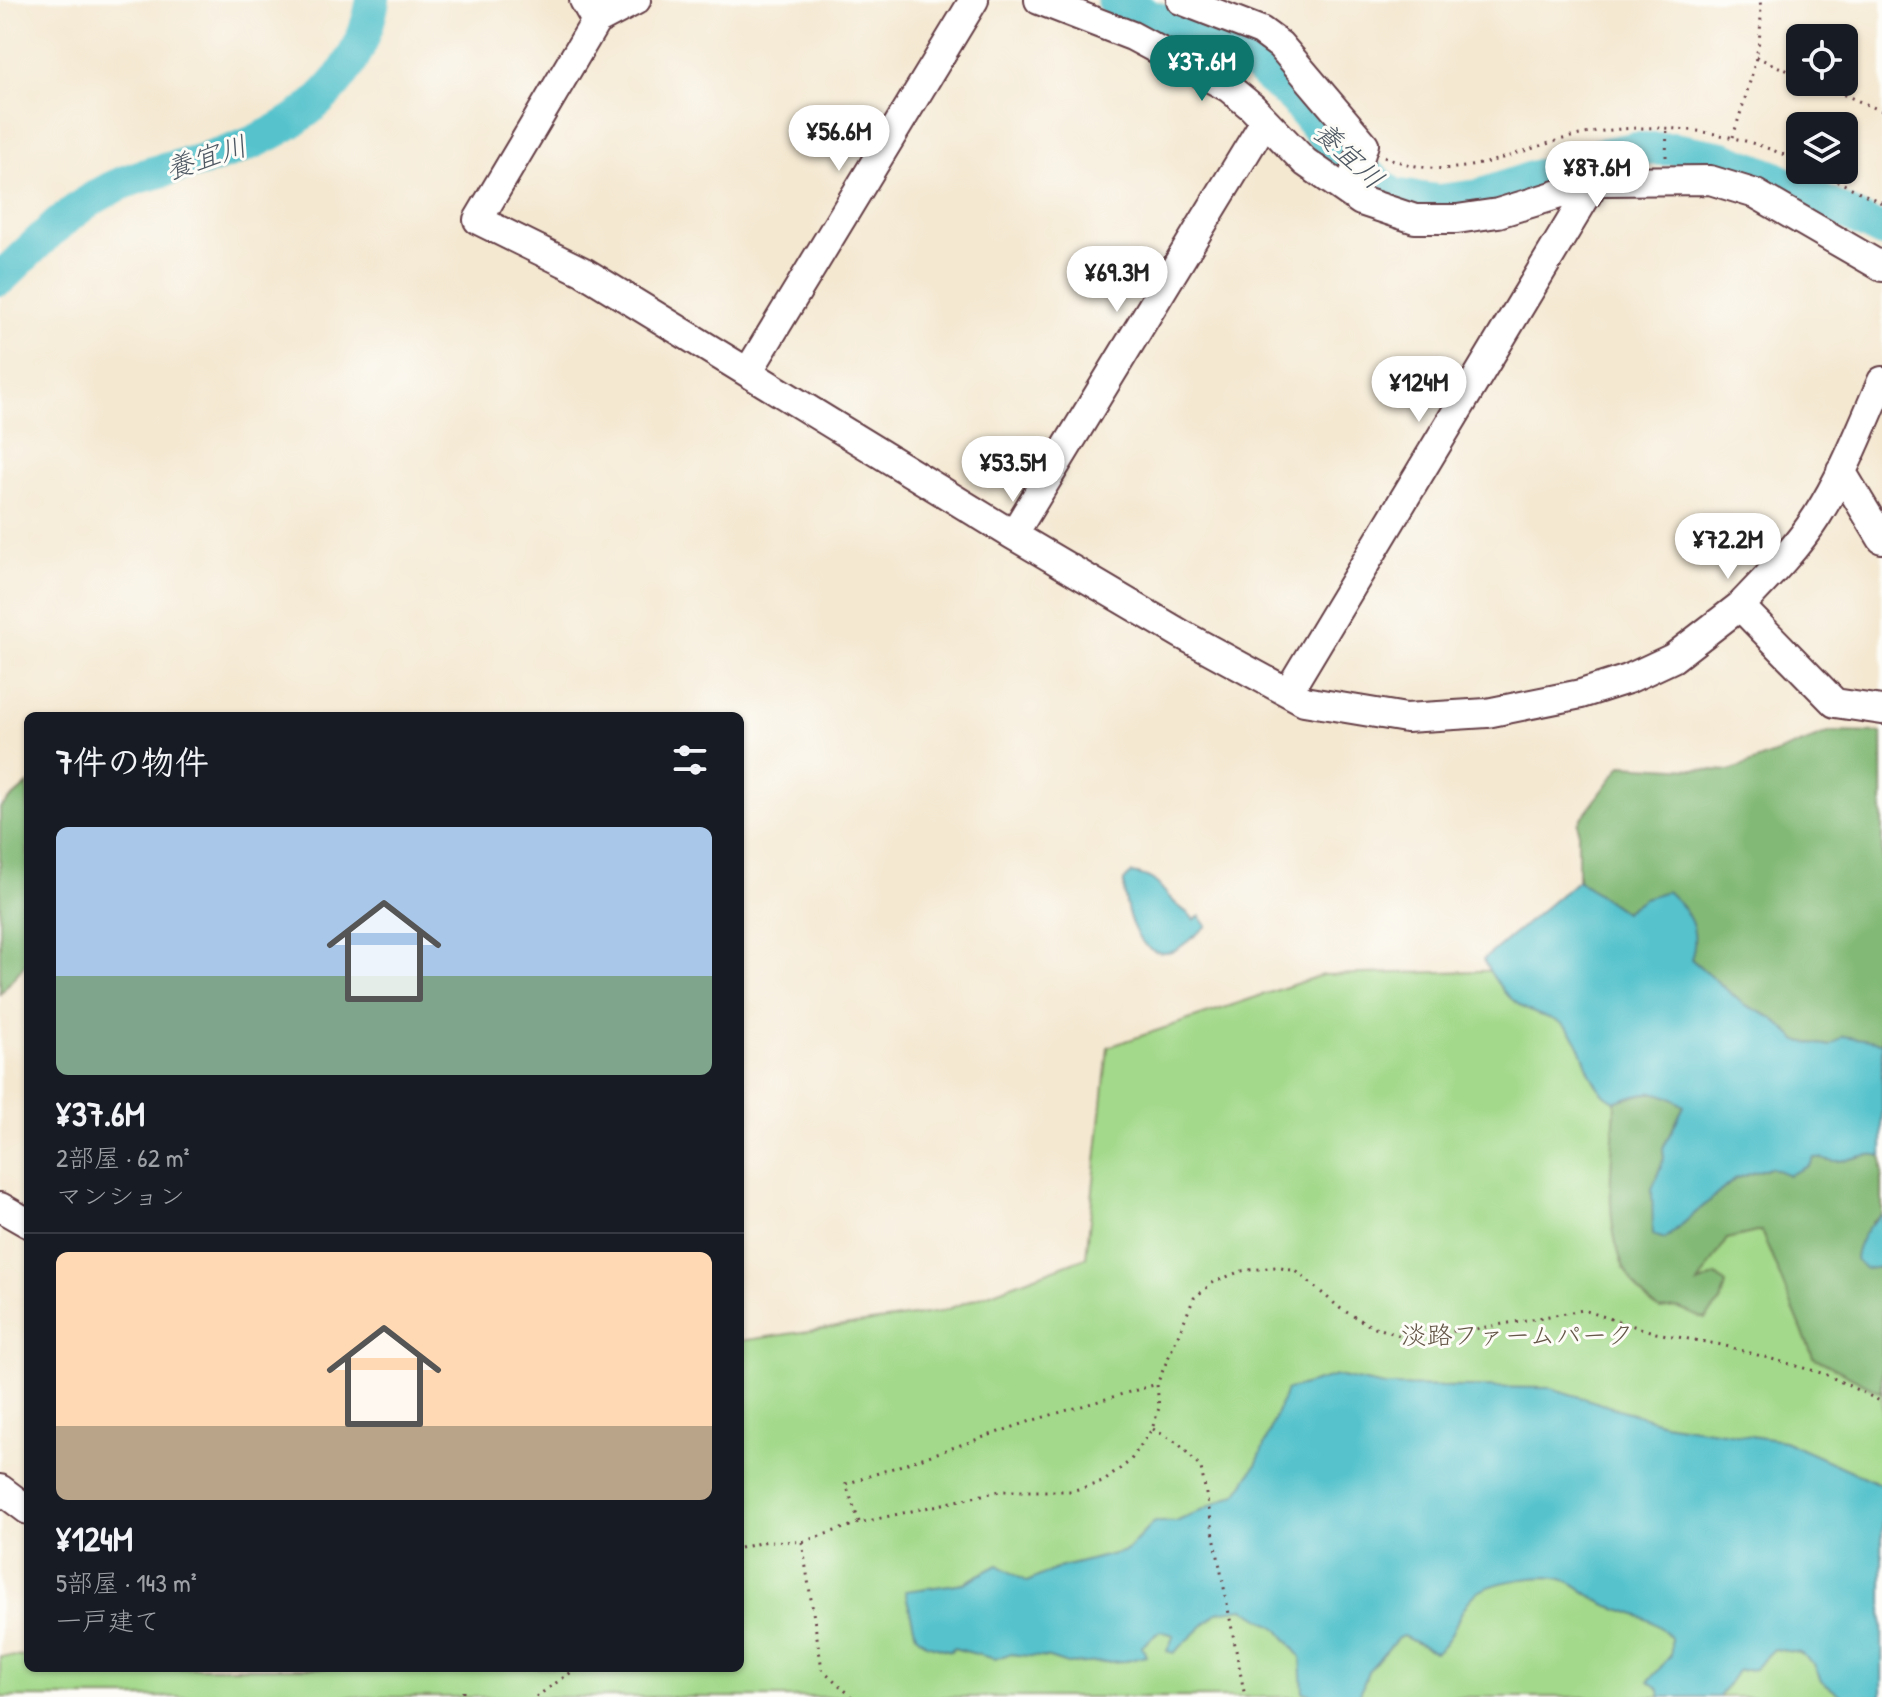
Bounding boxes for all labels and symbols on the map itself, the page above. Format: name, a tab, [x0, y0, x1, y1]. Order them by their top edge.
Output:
pin: ¥37.6M	[1137, 35, 1267, 103]
pin: ¥56.6M	[774, 105, 904, 173]
water label: 養宜川	[1305, 112, 1393, 198]
water label: 養宜川	[160, 126, 252, 188]
pin: ¥87.6M	[1532, 141, 1662, 209]
pin: ¥69.3M	[1052, 246, 1182, 314]
pin: ¥124M	[1363, 356, 1475, 424]
pin: ¥53.5M	[948, 436, 1078, 504]
pin: ¥72.2M	[1663, 513, 1793, 581]
park label: 淡路ファームパーク	[1401, 1317, 1633, 1352]

